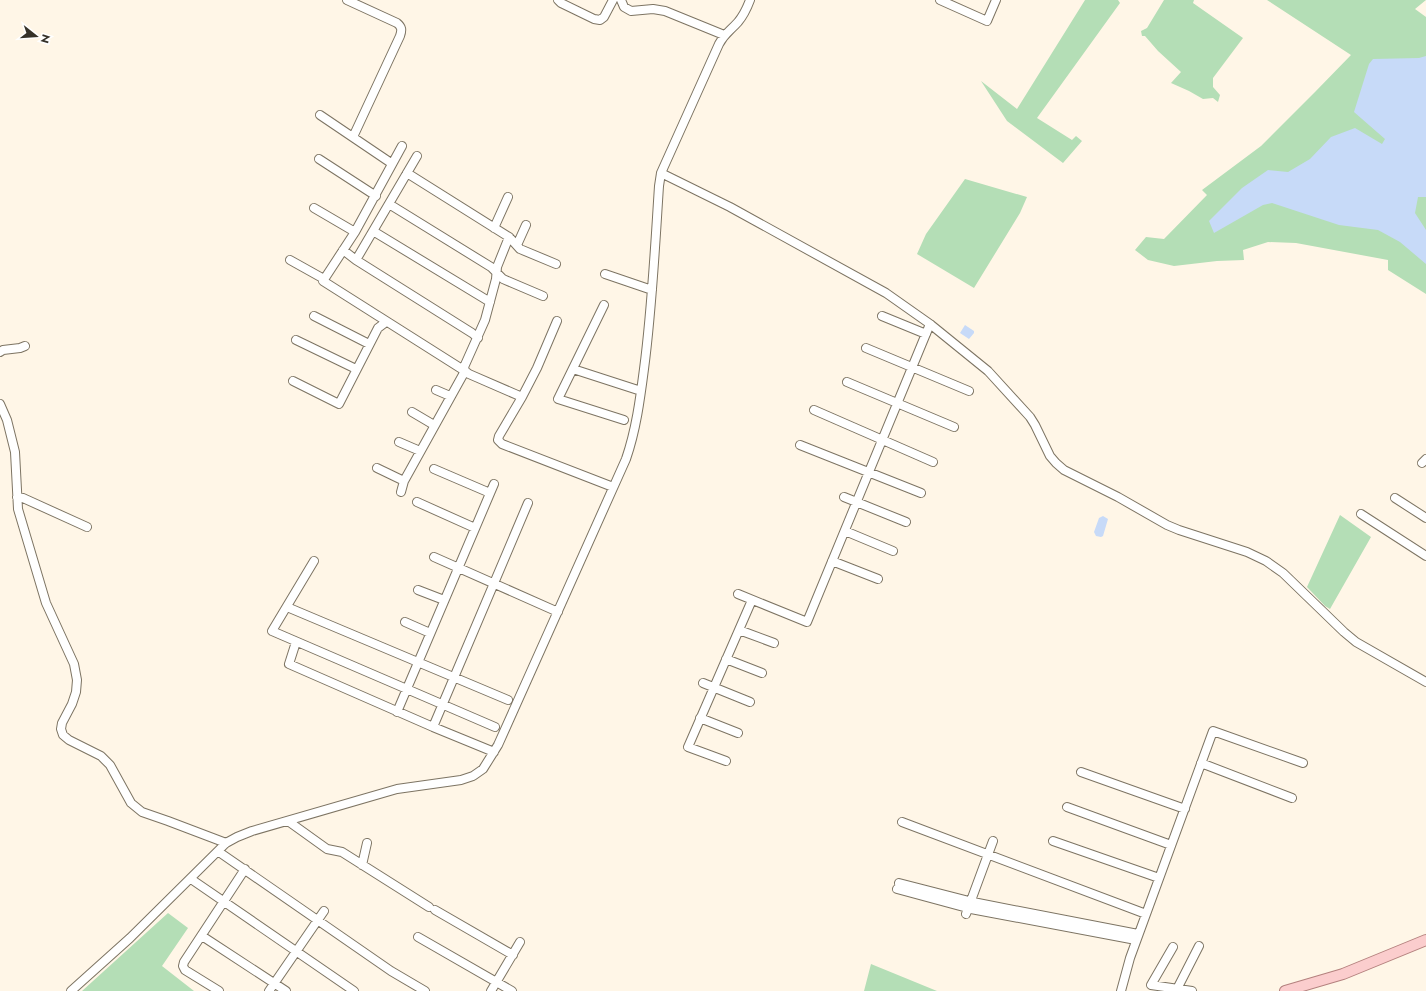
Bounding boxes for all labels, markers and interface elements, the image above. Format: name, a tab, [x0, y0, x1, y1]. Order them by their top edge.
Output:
north arrow	[16, 16, 56, 56]
text: N	[37, 32, 54, 45]

